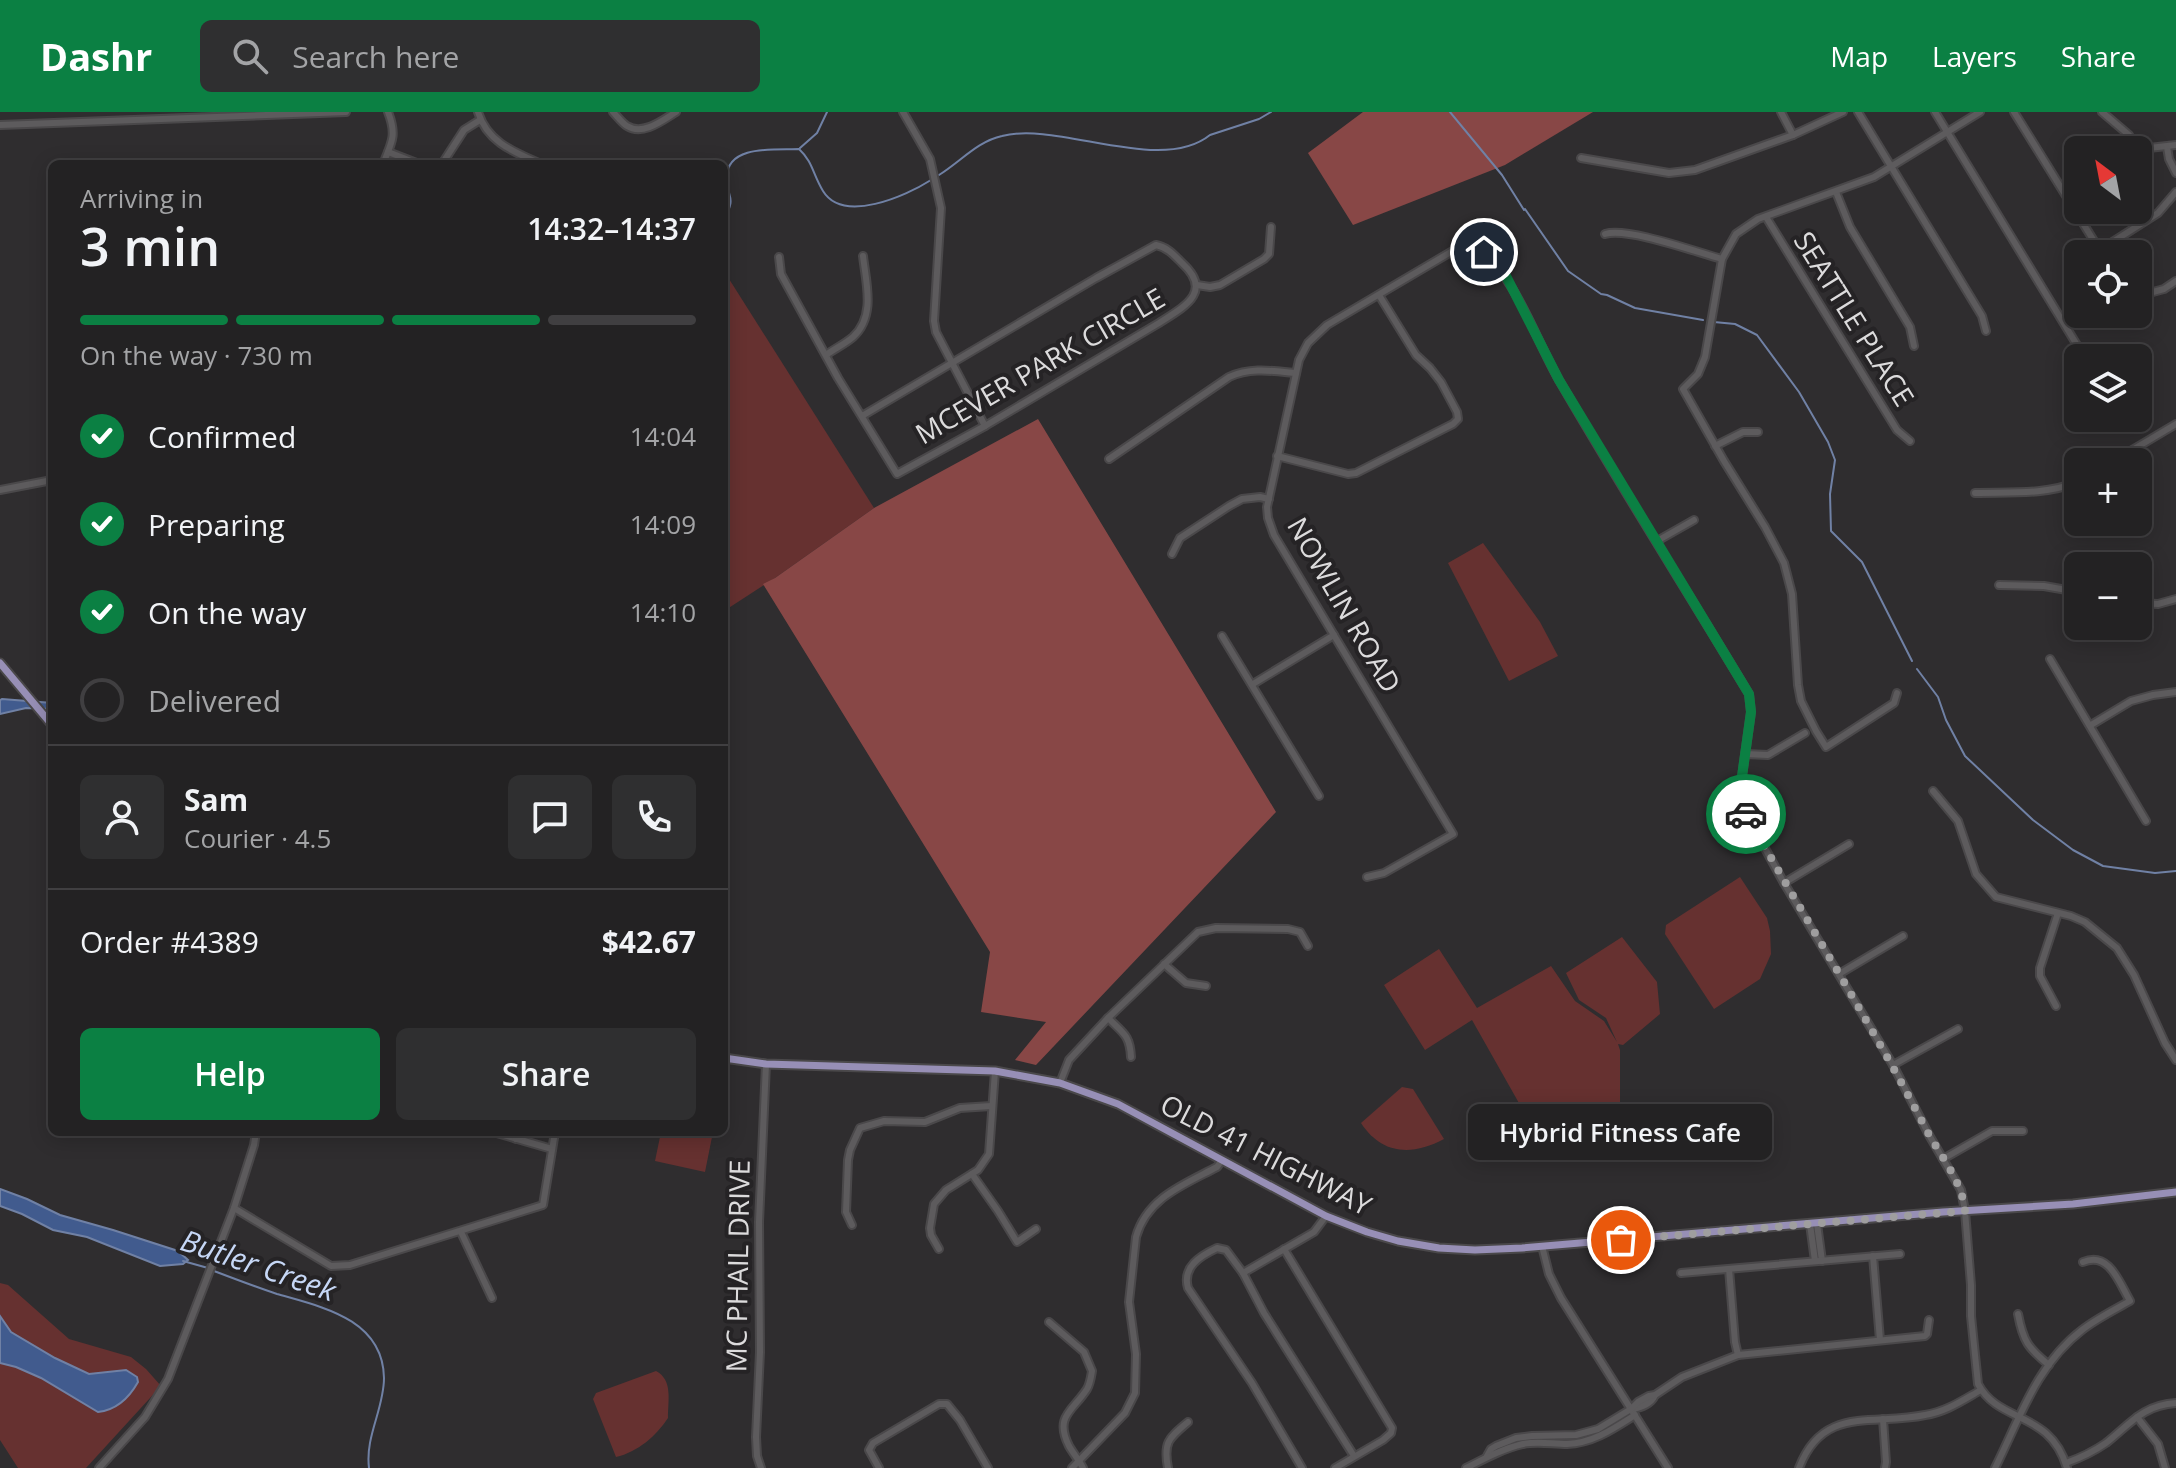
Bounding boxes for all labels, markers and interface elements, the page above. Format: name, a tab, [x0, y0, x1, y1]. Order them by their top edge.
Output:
search box	[200, 20, 760, 92]
text: Dashr	[40, 30, 152, 82]
icon: search	[228, 34, 272, 78]
text: Search here	[292, 36, 459, 77]
text: Map	[1830, 37, 1888, 75]
text: Layers	[1932, 37, 2017, 75]
text: Share	[2061, 37, 2136, 75]
north arrow	[2064, 136, 2152, 224]
map controls	[2064, 136, 2152, 640]
text: Arriving in	[80, 180, 203, 216]
text: 14:32–14:37	[527, 208, 696, 249]
text: 3 min	[80, 210, 220, 281]
pin	[1450, 218, 1518, 286]
street label: SEATTLE PLACE	[1786, 224, 1924, 413]
icon: home	[1462, 230, 1506, 274]
button: locate	[2064, 240, 2152, 328]
street label: MCEVER PARK CIRCLE	[908, 278, 1171, 452]
text: On the way · 730 m	[80, 337, 313, 373]
button: layers	[2064, 344, 2152, 432]
icon: check	[80, 414, 124, 458]
text: Confirmed	[148, 416, 296, 457]
text: 14:04	[630, 418, 696, 454]
button: +	[2064, 448, 2152, 536]
icon: check	[80, 502, 124, 546]
text: Preparing	[148, 504, 285, 545]
text: 14:09	[630, 506, 696, 542]
street label: NOWLIN ROAD	[1279, 510, 1410, 699]
button: −	[2064, 552, 2152, 640]
icon: check	[80, 590, 124, 634]
text: On the way	[148, 592, 306, 633]
text: 14:10	[630, 594, 696, 630]
text: Delivered	[148, 680, 281, 721]
courier	[1706, 774, 1786, 854]
button: person	[80, 775, 164, 859]
button: chat	[508, 775, 592, 859]
button: phone	[612, 775, 696, 859]
text: Sam	[184, 779, 248, 820]
icon: car	[1724, 792, 1768, 836]
text: Courier · 4.5	[184, 820, 331, 856]
text: Order #4389	[80, 921, 259, 962]
text: $42.67	[602, 921, 696, 962]
button: Help	[80, 1028, 380, 1120]
button: Share	[396, 1028, 696, 1120]
street label: OLD 41 HIGHWAY	[1154, 1085, 1379, 1224]
callout: Hybrid Fitness Cafe	[1469, 1104, 1773, 1160]
text: Hybrid Fitness Cafe	[1499, 1114, 1741, 1150]
street label: MC PHAIL DRIVE	[716, 1159, 758, 1373]
pin	[1587, 1206, 1655, 1274]
icon: bag	[1599, 1218, 1643, 1262]
water label: Butler Creek	[176, 1219, 343, 1311]

